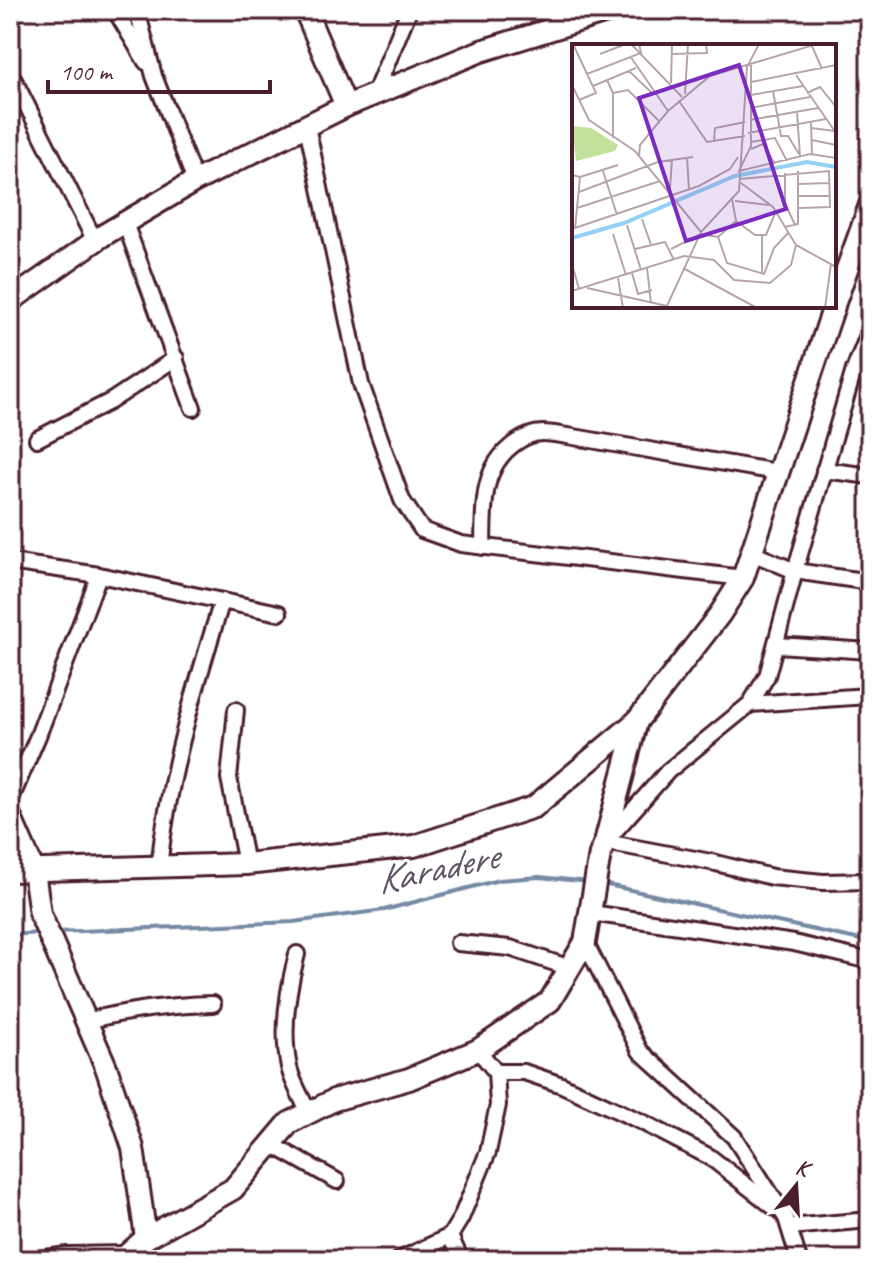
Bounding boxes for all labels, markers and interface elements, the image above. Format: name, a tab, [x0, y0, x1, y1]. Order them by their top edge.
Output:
scale bar	[48, 44, 270, 94]
inset map	[572, 44, 836, 308]
text: 100 m	[60, 57, 114, 87]
water label: Karadere	[372, 830, 508, 905]
north arrow	[756, 1146, 836, 1226]
text: K	[792, 1153, 816, 1184]

